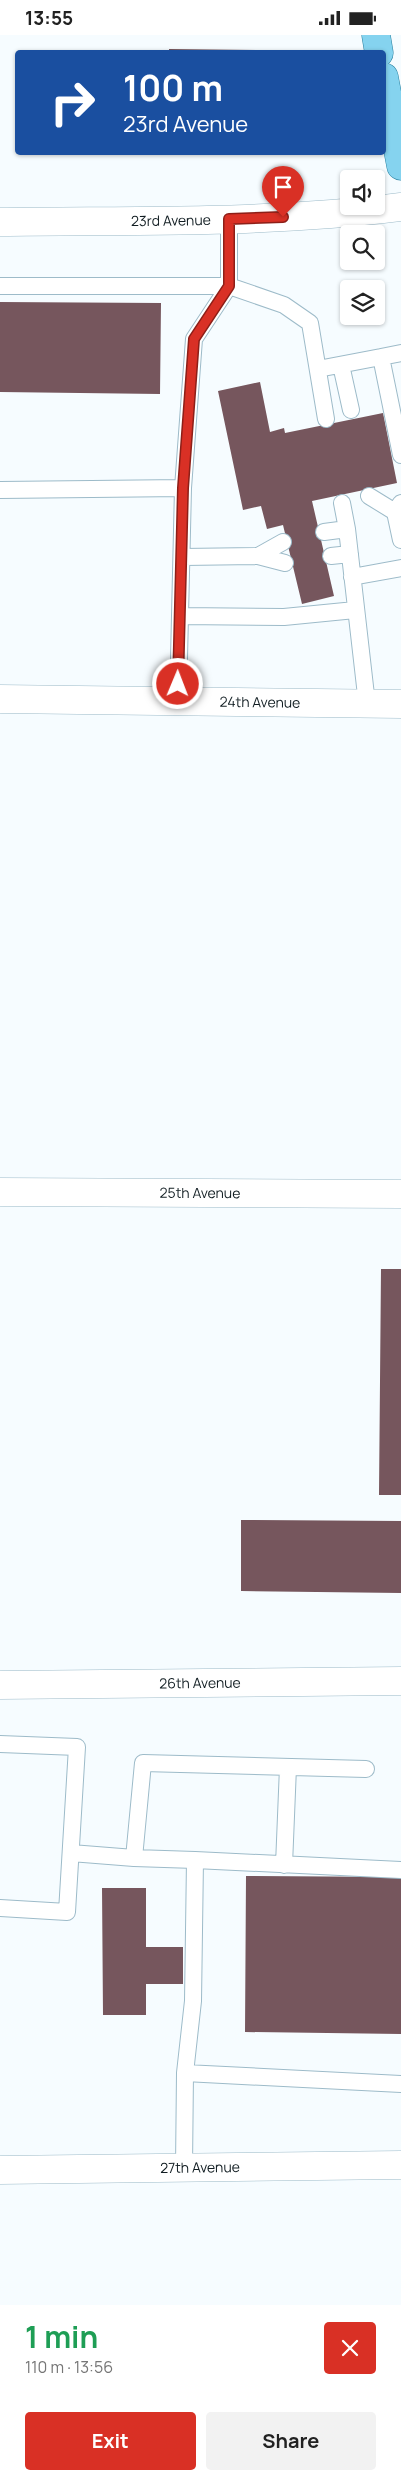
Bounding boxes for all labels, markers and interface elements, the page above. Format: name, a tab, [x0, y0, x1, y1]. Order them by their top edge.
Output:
text: 13:55	[25, 5, 73, 31]
text: 100 m	[123, 64, 223, 112]
icon: right	[40, 70, 105, 135]
text: 23rd Avenue	[123, 109, 248, 139]
pin	[262, 166, 304, 217]
map controls	[340, 170, 385, 325]
button: sound	[340, 170, 385, 215]
icon: arrive	[269, 173, 297, 201]
street label: 23rd Avenue	[131, 210, 211, 230]
button: search	[340, 225, 385, 270]
button: layers	[340, 280, 385, 325]
position arrow	[151, 657, 203, 709]
street label: 24th Avenue	[220, 692, 300, 712]
street label: 25th Avenue	[160, 1183, 240, 1202]
street label: 26th Avenue	[159, 1673, 241, 1692]
street label: 27th Avenue	[160, 2157, 240, 2177]
text: 1 min	[25, 2316, 98, 2357]
button: close	[324, 2322, 376, 2374]
text: 110 m · 13:56	[25, 2356, 113, 2378]
button: Exit	[25, 2412, 196, 2470]
button: Share	[206, 2412, 376, 2470]

